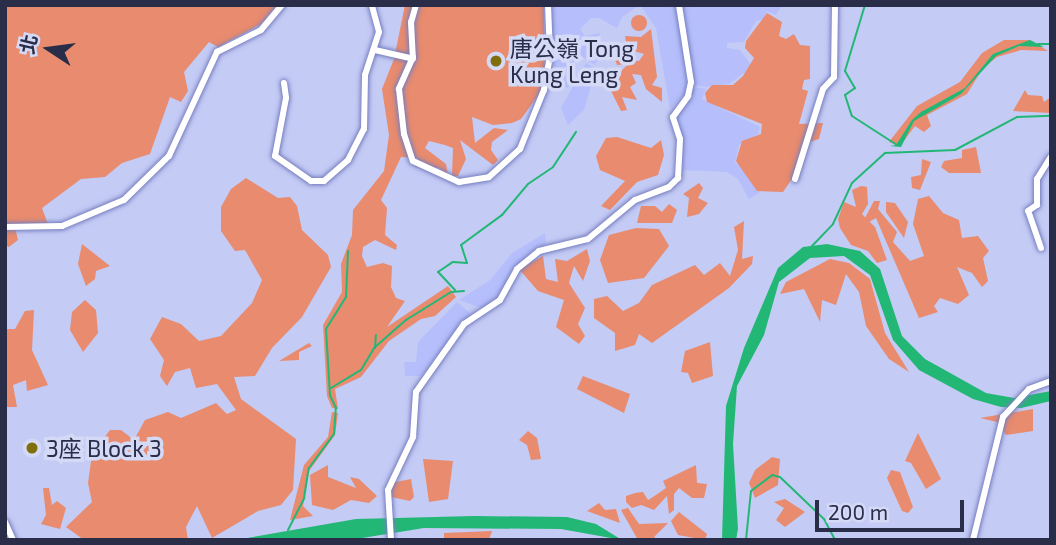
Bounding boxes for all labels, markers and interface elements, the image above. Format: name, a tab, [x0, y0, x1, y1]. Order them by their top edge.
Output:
north arrow	[14, 14, 84, 84]
text: 北	[15, 32, 41, 56]
place label: 唐公嶺 Tong Kung Leng	[510, 34, 634, 88]
marker: 唐公嶺 Tong Kung Leng	[488, 53, 504, 69]
place label: 3座 Block 3	[46, 434, 162, 462]
marker: 3座 Block 3	[24, 440, 40, 456]
scale bar	[818, 486, 967, 530]
text: 200 m	[828, 499, 888, 524]

